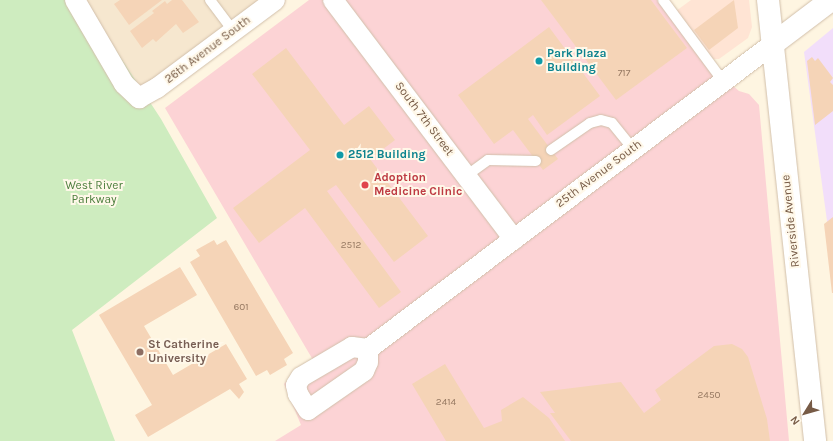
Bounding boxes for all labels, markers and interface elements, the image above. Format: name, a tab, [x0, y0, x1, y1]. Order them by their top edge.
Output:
street label: 26th Avenue South	[162, 13, 254, 87]
place label: Park Plaza Building	[547, 47, 606, 75]
marker: Park Plaza Building	[534, 56, 544, 66]
house number: 717	[618, 68, 630, 80]
street label: South 7th Street	[392, 79, 456, 159]
street label: 25th Avenue South	[553, 137, 645, 211]
place label: 2512 Building	[348, 148, 425, 162]
marker: 2512 Building	[335, 150, 345, 160]
place label: Adoption Medicine Clinic	[374, 171, 462, 199]
street label: Riverside Avenue	[779, 174, 803, 268]
park label: West River Parkway	[65, 179, 123, 207]
marker: Adoption Medicine Clinic	[359, 179, 371, 191]
house number: 2512	[341, 240, 361, 252]
house number: 601	[234, 302, 248, 314]
place label: St Catherine University	[148, 338, 219, 366]
marker: St Catherine University	[135, 347, 145, 357]
house number: 2450	[698, 390, 720, 402]
north arrow	[785, 393, 825, 433]
house number: 2414	[436, 397, 456, 409]
text: N	[787, 413, 803, 428]

